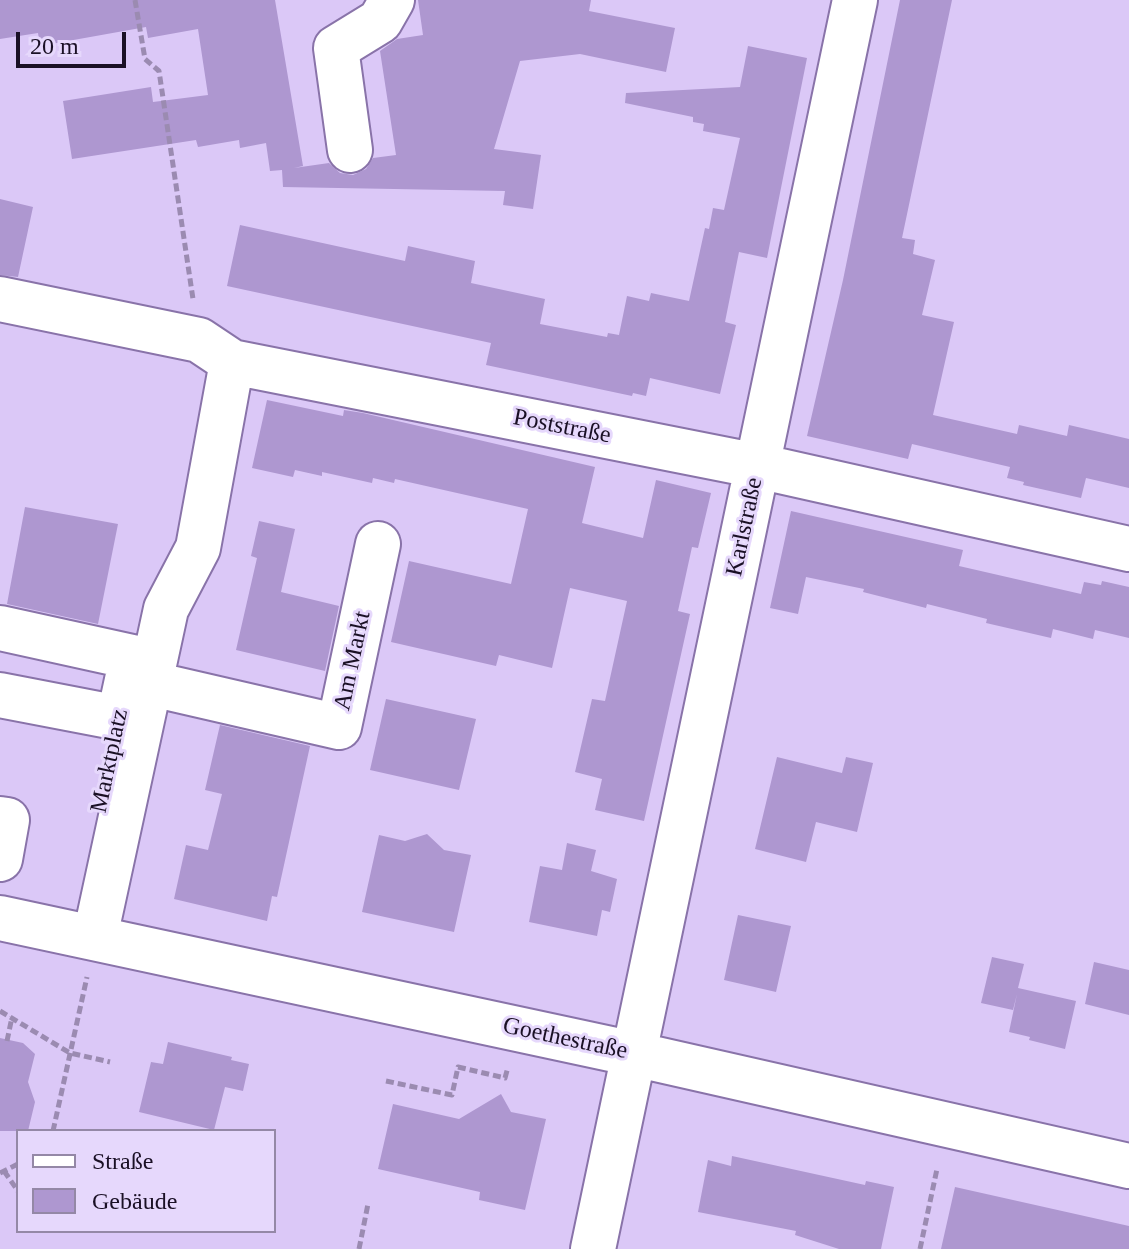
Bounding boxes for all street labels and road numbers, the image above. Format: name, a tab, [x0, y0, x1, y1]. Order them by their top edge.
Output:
street label: Poststraße	[511, 403, 613, 451]
street label: Karlstraße	[721, 475, 769, 579]
street label: Am Markt	[328, 609, 378, 713]
street label: Marktplatz	[85, 707, 135, 815]
street label: Goethestraße	[500, 1012, 630, 1066]

